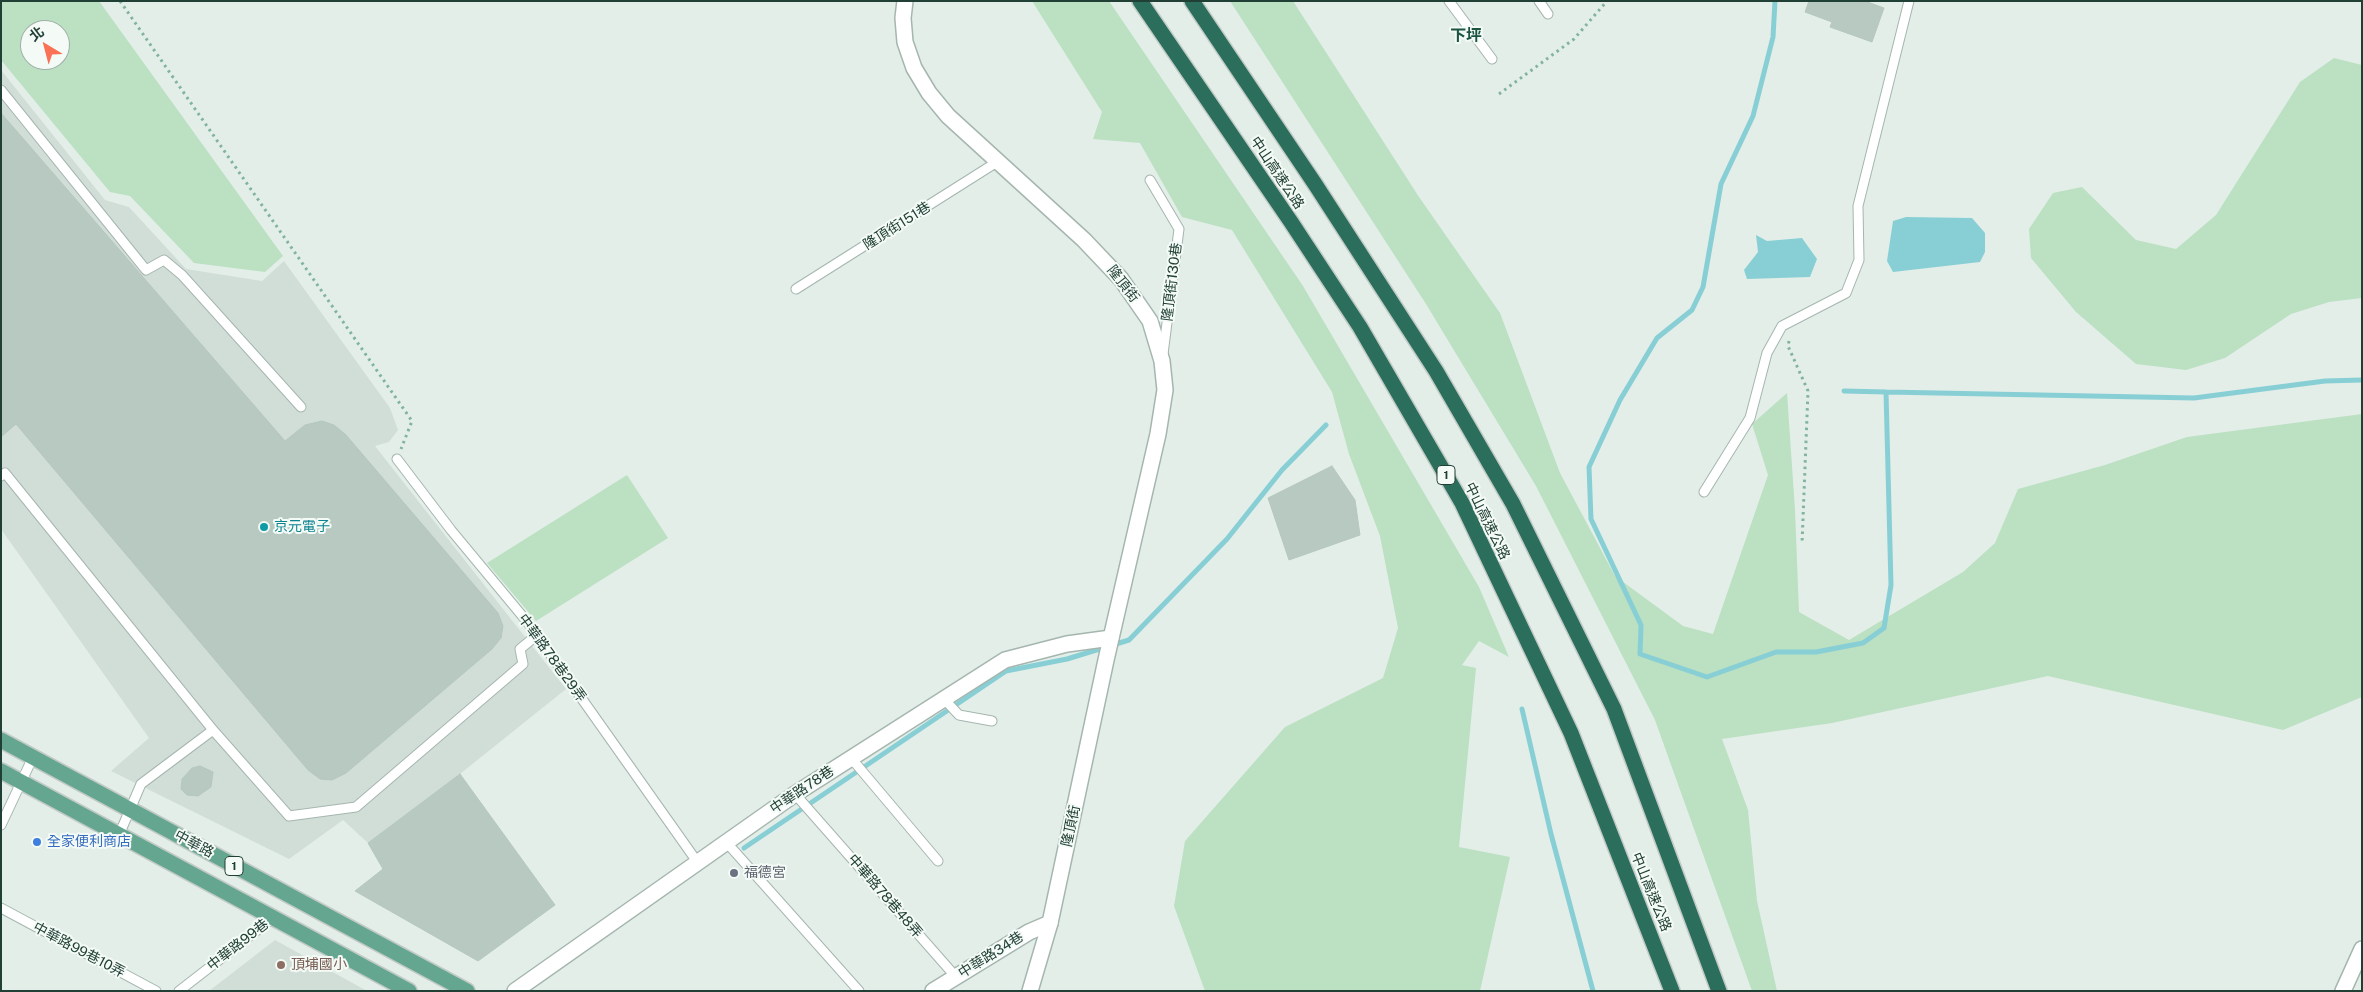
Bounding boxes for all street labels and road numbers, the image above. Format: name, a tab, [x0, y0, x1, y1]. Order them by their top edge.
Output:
street label: 中山高速公路	[1247, 133, 1307, 213]
street label: 隆頂街151巷	[860, 199, 934, 253]
street label: 隆頂街130巷	[1159, 242, 1185, 322]
street label: 隆頂街	[1103, 262, 1143, 306]
road number: 1	[1437, 466, 1455, 484]
street label: 中山高速公路	[1461, 480, 1513, 562]
street label: 中華路78巷29弄	[515, 611, 589, 705]
street label: 中華路78巷	[767, 763, 837, 817]
street label: 隆頂街	[1058, 804, 1084, 848]
street label: 中華路	[172, 827, 216, 861]
street label: 中山高速公路	[1627, 850, 1675, 934]
street label: 中華路78巷48弄	[844, 851, 926, 941]
road number: 1	[225, 856, 243, 876]
street label: 中華路99巷	[204, 916, 272, 974]
street label: 中華路99巷10弄	[30, 919, 128, 981]
street label: 中華路34巷	[955, 928, 1027, 982]

